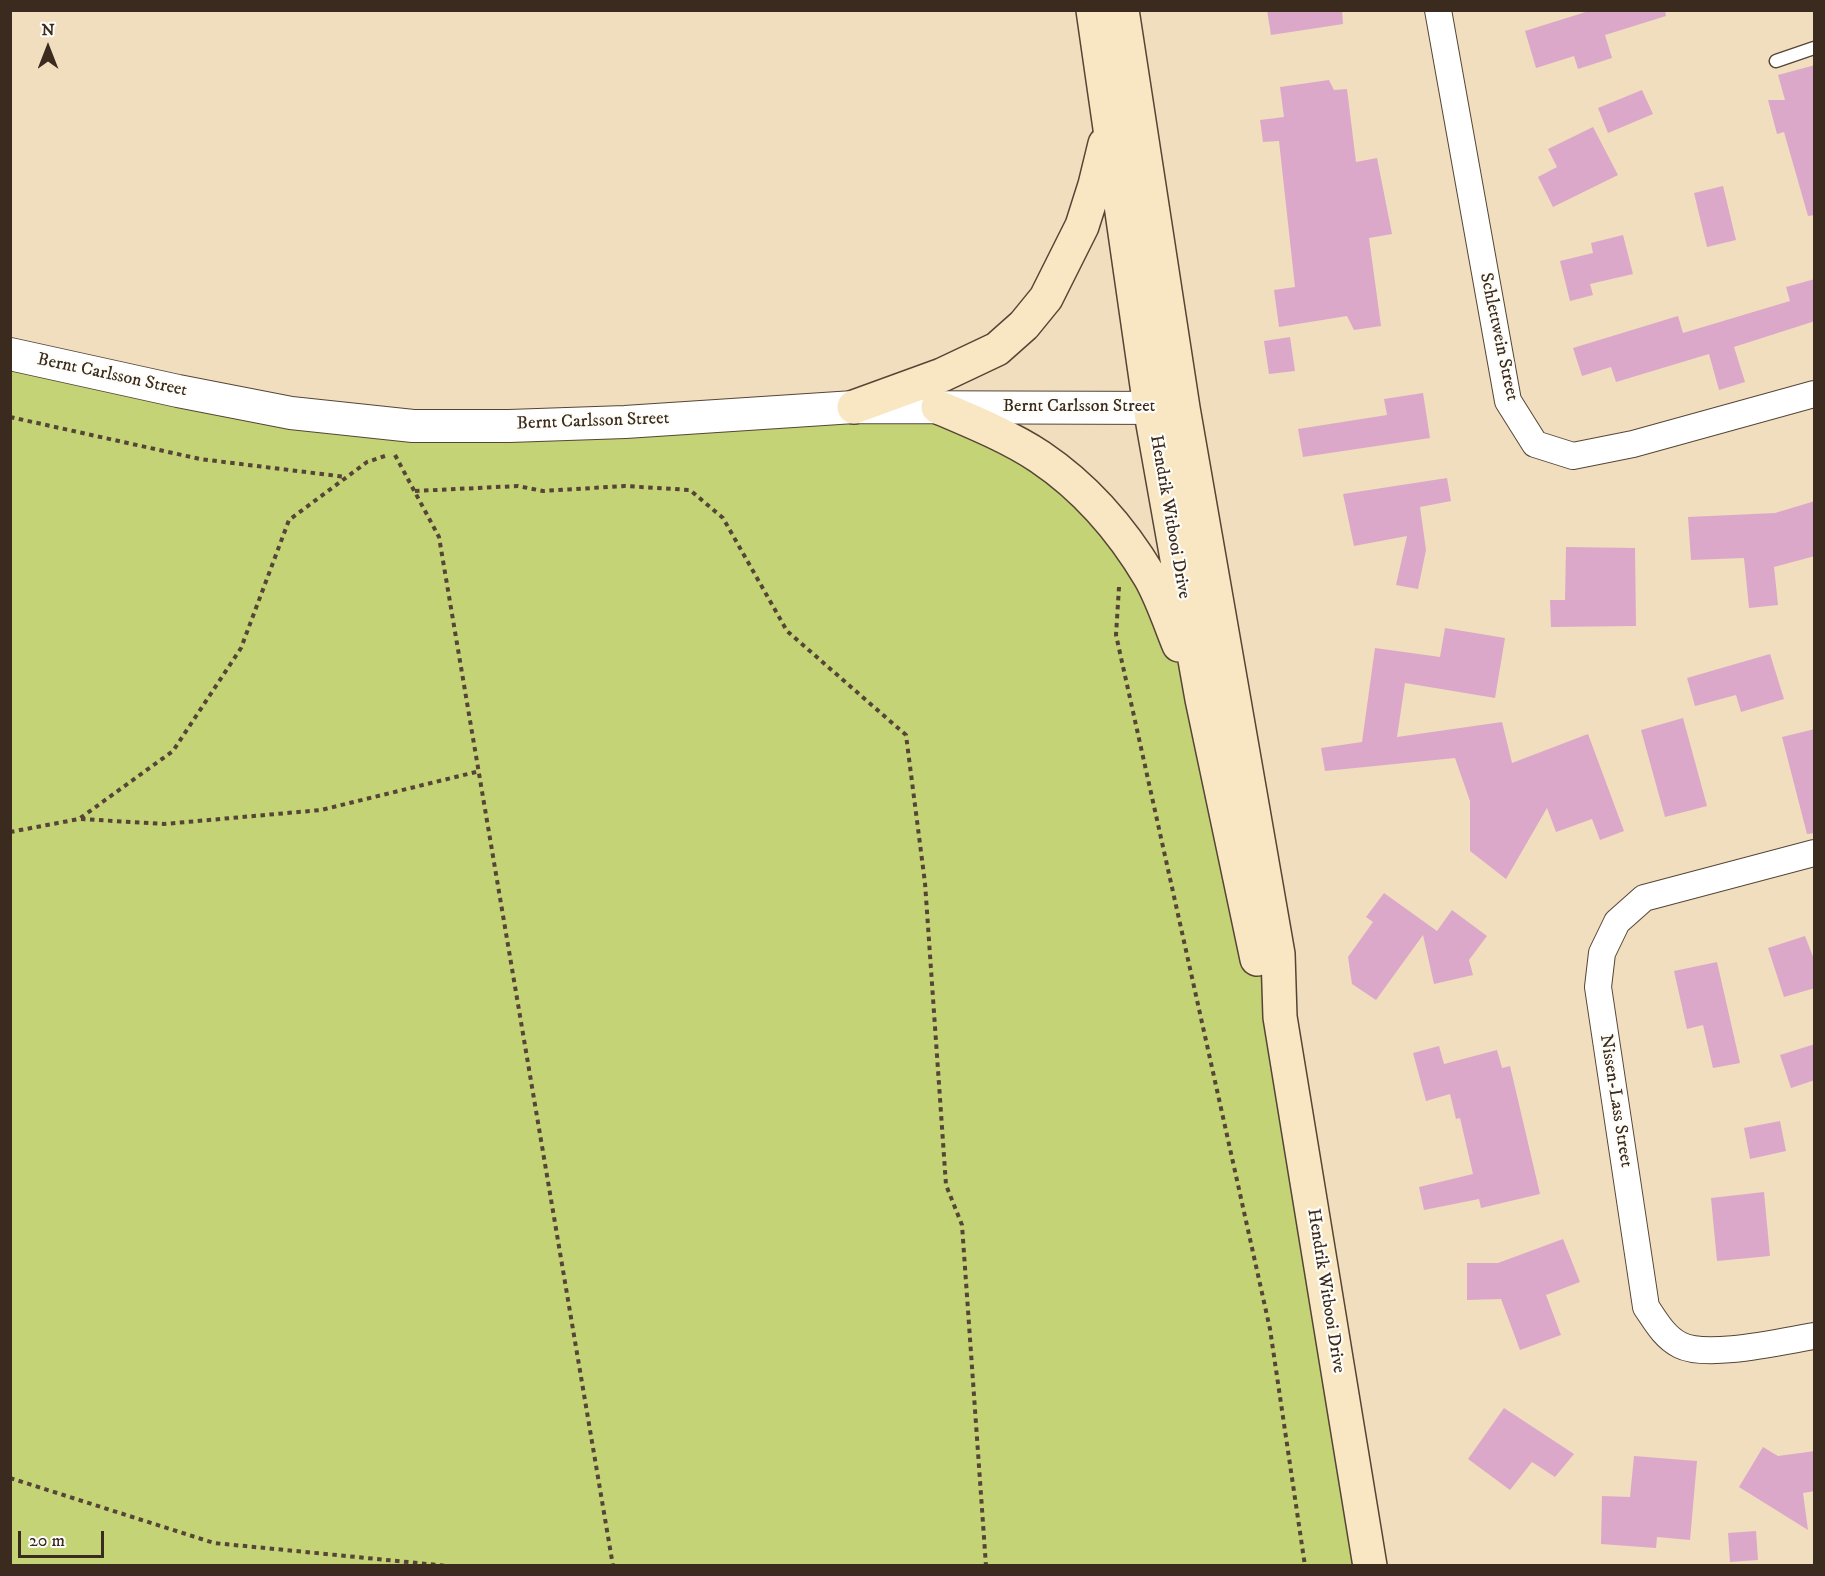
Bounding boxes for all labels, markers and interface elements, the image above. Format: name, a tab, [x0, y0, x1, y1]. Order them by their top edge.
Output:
north arrow	[18, 18, 78, 78]
text: N	[41, 20, 55, 40]
street label: Schlettwein Street	[1474, 271, 1522, 403]
street label: Bernt Carlsson Street	[35, 350, 189, 402]
street label: Bernt Carlsson Street	[1003, 396, 1155, 418]
street label: Bernt Carlsson Street	[516, 409, 670, 435]
street label: Hendrik Witbooi Drive	[1144, 433, 1194, 601]
street label: Nissen-Lass Street	[1594, 1033, 1636, 1169]
street label: Hendrik Witbooi Drive	[1301, 1207, 1349, 1375]
scale bar	[21, 1519, 106, 1557]
text: 20 m	[29, 1530, 65, 1552]

